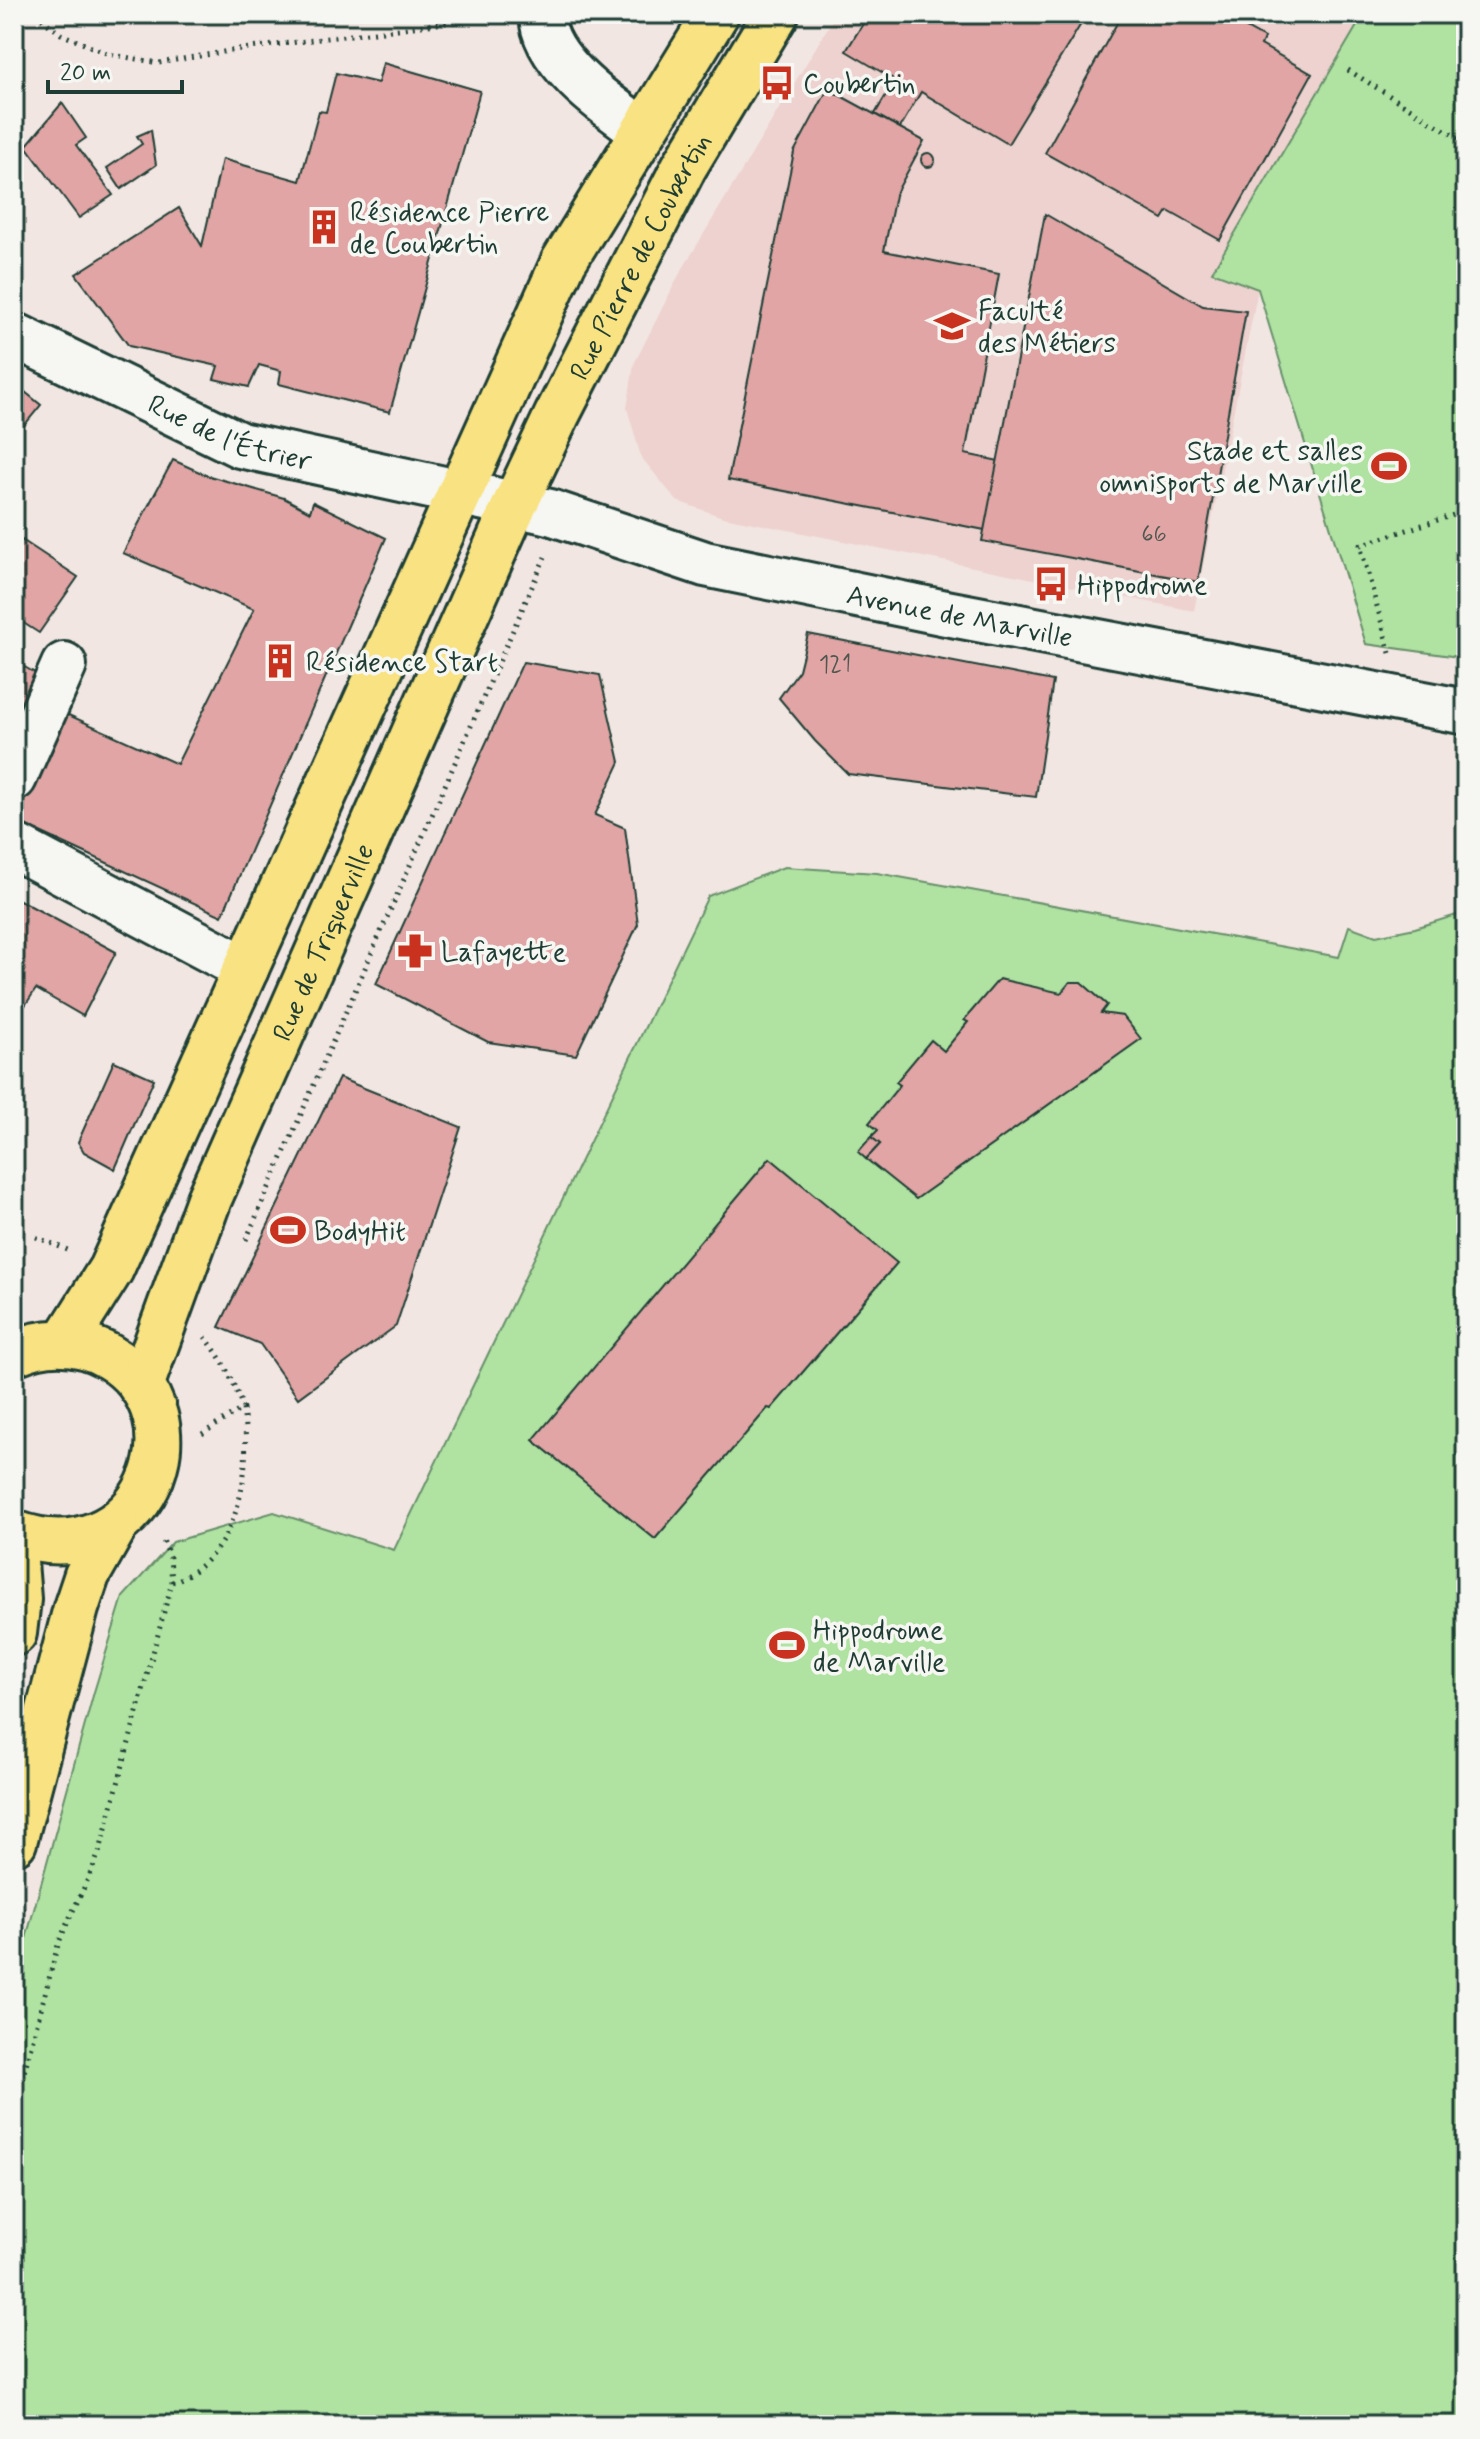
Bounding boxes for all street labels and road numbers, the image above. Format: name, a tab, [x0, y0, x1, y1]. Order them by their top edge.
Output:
street label: Rue Pierre de Coubertin	[562, 127, 721, 387]
street label: Rue de l'Étrier	[141, 387, 316, 481]
street label: Avenue de Marville	[843, 577, 1076, 658]
street label: Rue de Triquerville	[265, 838, 384, 1047]

